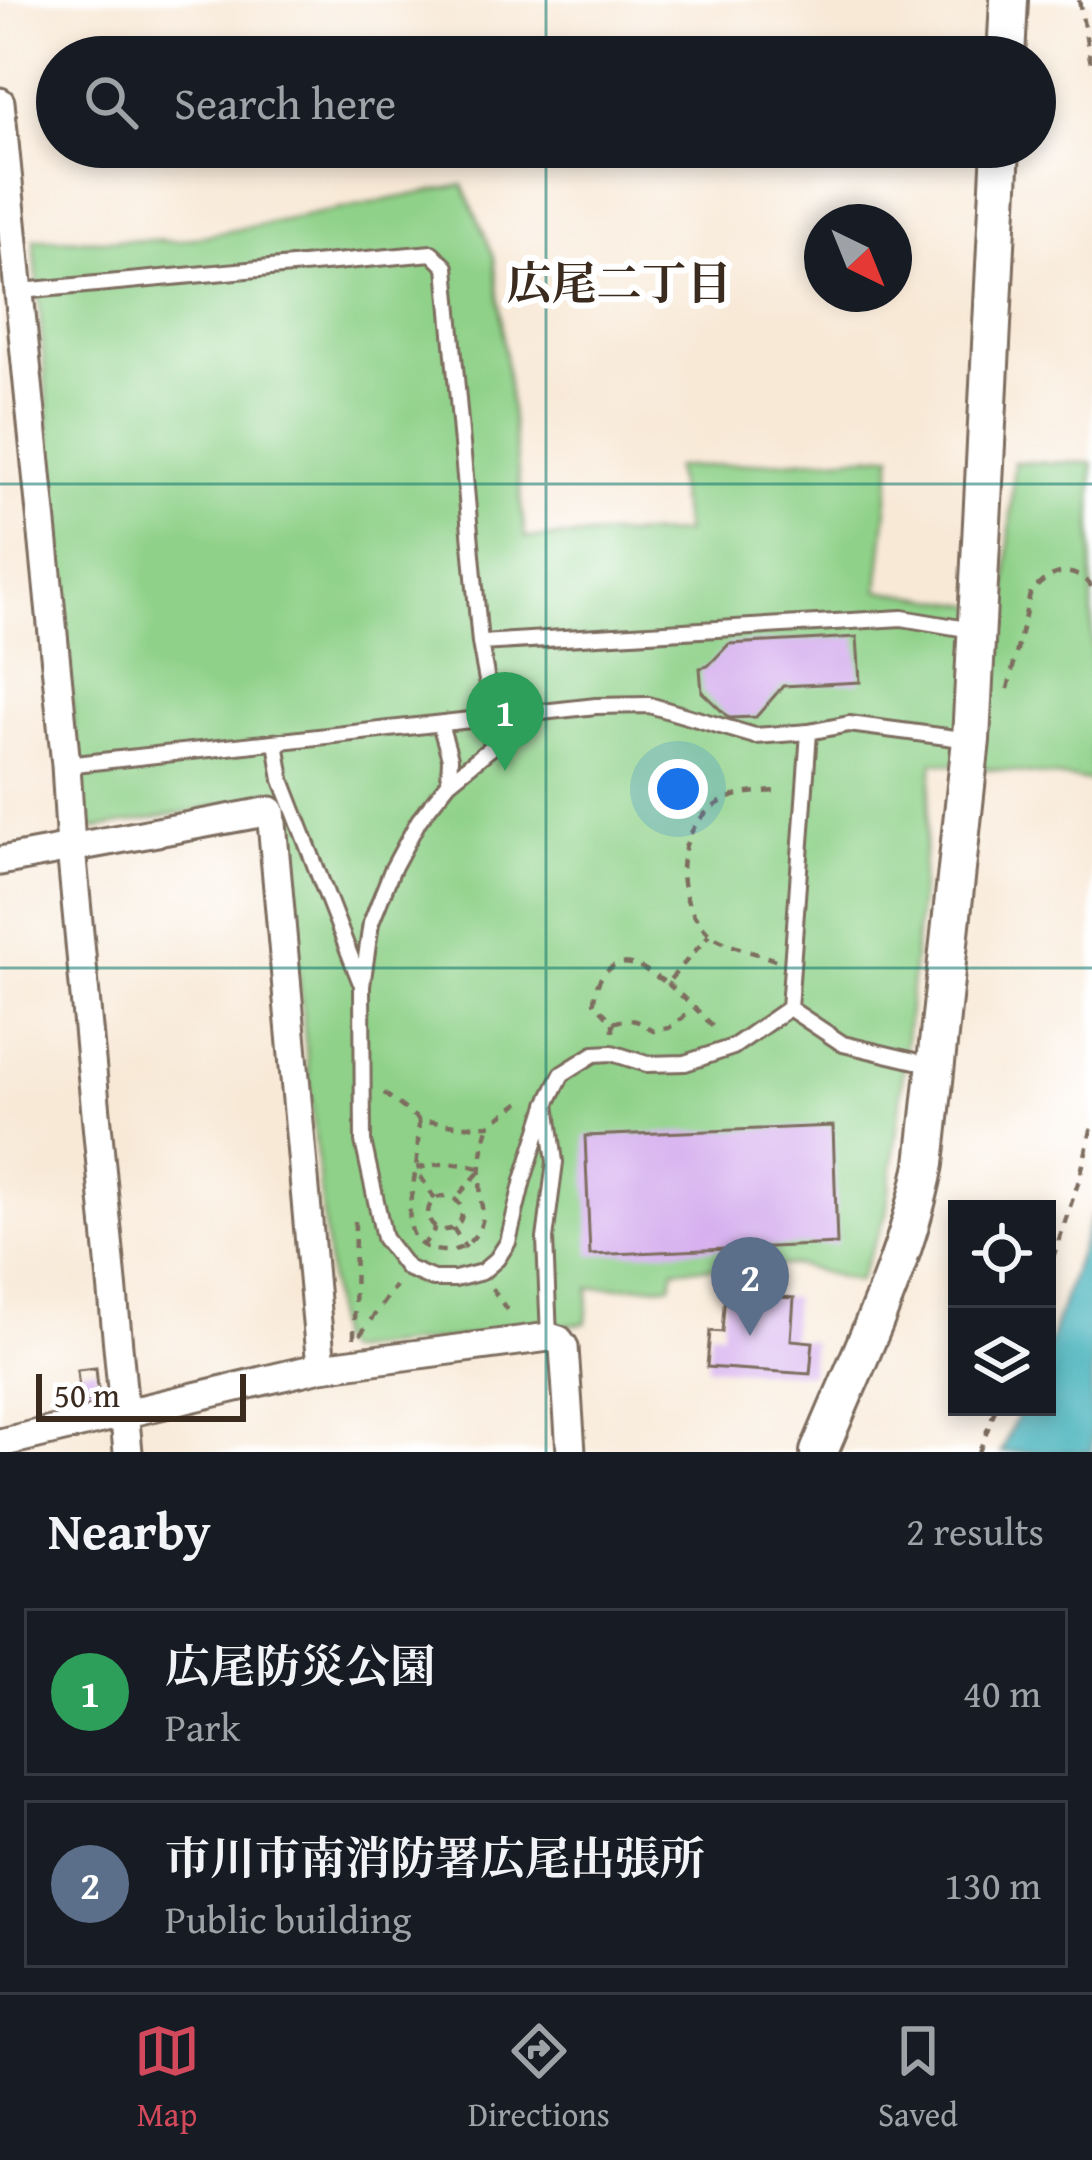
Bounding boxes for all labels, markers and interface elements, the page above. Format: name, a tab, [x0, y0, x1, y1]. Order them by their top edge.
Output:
search box	[36, 36, 1056, 168]
icon: search	[78, 69, 144, 135]
text: Search here	[174, 70, 396, 135]
north arrow	[804, 204, 912, 312]
district label: 広尾二丁目	[506, 250, 732, 315]
pin: 1	[466, 672, 544, 771]
your location	[648, 759, 708, 819]
map controls	[948, 1200, 1056, 1416]
button: locate	[948, 1200, 1056, 1308]
pin: 2	[711, 1237, 789, 1336]
button: layers	[948, 1308, 1056, 1416]
scale bar	[36, 1368, 246, 1421]
text: 50 m	[54, 1371, 120, 1419]
text: Nearby	[48, 1493, 211, 1568]
text: 2 results	[906, 1502, 1044, 1559]
text: 広尾防災公園	[165, 1633, 435, 1698]
text: 1	[80, 1664, 100, 1721]
text: 40 m	[963, 1664, 1041, 1721]
text: Park	[165, 1698, 240, 1755]
text: 市川市南消防署広尾出張所	[165, 1825, 705, 1890]
text: 2	[80, 1856, 100, 1913]
text: 130 m	[944, 1856, 1041, 1913]
text: Public building	[165, 1890, 411, 1947]
tab: Map	[134, 2018, 200, 2138]
tab: Directions	[468, 2018, 610, 2138]
tab: Saved	[878, 2018, 958, 2138]

